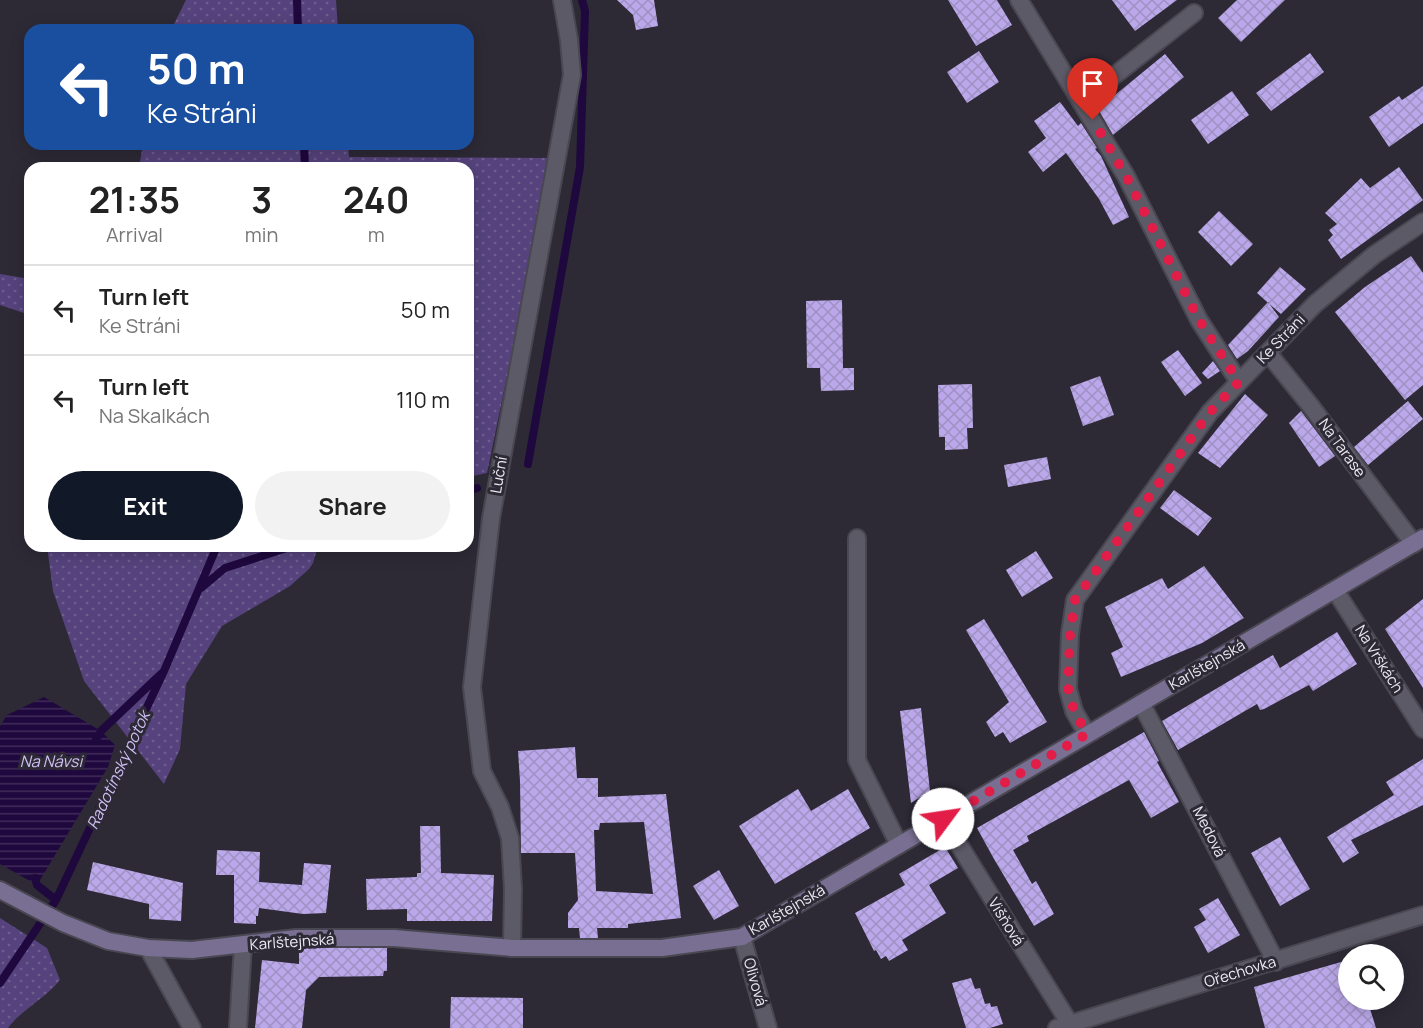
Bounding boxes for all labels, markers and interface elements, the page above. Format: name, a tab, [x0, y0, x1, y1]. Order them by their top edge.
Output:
text: 50 m	[147, 39, 245, 97]
icon: left	[48, 48, 126, 126]
pin	[1067, 58, 1118, 120]
icon: arrive	[1076, 67, 1109, 100]
text: Ke Stráni	[147, 94, 257, 131]
text: 21:35	[89, 175, 180, 224]
text: 3	[251, 175, 272, 224]
text: 240	[343, 175, 409, 224]
text: Arrival	[106, 221, 163, 248]
text: min	[245, 221, 278, 248]
text: m	[368, 221, 385, 248]
text: Turn left	[99, 282, 189, 312]
icon: left	[48, 294, 81, 327]
text: 50 m	[401, 295, 450, 325]
street label: Ke Stráni	[1252, 309, 1309, 368]
text: Ke Stráni	[99, 312, 181, 339]
text: Turn left	[99, 372, 189, 402]
icon: left	[48, 384, 81, 417]
text: 110 m	[396, 385, 450, 415]
text: Na Skalkách	[99, 402, 210, 429]
street label: Na Tarase	[1314, 414, 1371, 482]
street label: Luční	[485, 454, 512, 495]
button: Exit	[48, 471, 243, 540]
button: Share	[255, 471, 450, 540]
street label: Na Vrškách	[1350, 621, 1409, 697]
street label: Karlštejnská	[1165, 634, 1249, 695]
water label: Radotínský potok	[81, 705, 156, 833]
water label: Na Návsi	[20, 750, 85, 772]
position arrow	[911, 787, 975, 851]
street label: Medová	[1188, 803, 1231, 861]
street label: Karlštejnská	[745, 879, 829, 940]
street label: Višňová	[983, 894, 1029, 950]
street label: Karlštejnská	[249, 928, 335, 955]
map controls	[1338, 944, 1404, 1010]
button: search	[1338, 944, 1404, 1010]
street label: Ořechovka	[1201, 951, 1278, 992]
street label: Olivová	[739, 955, 772, 1008]

